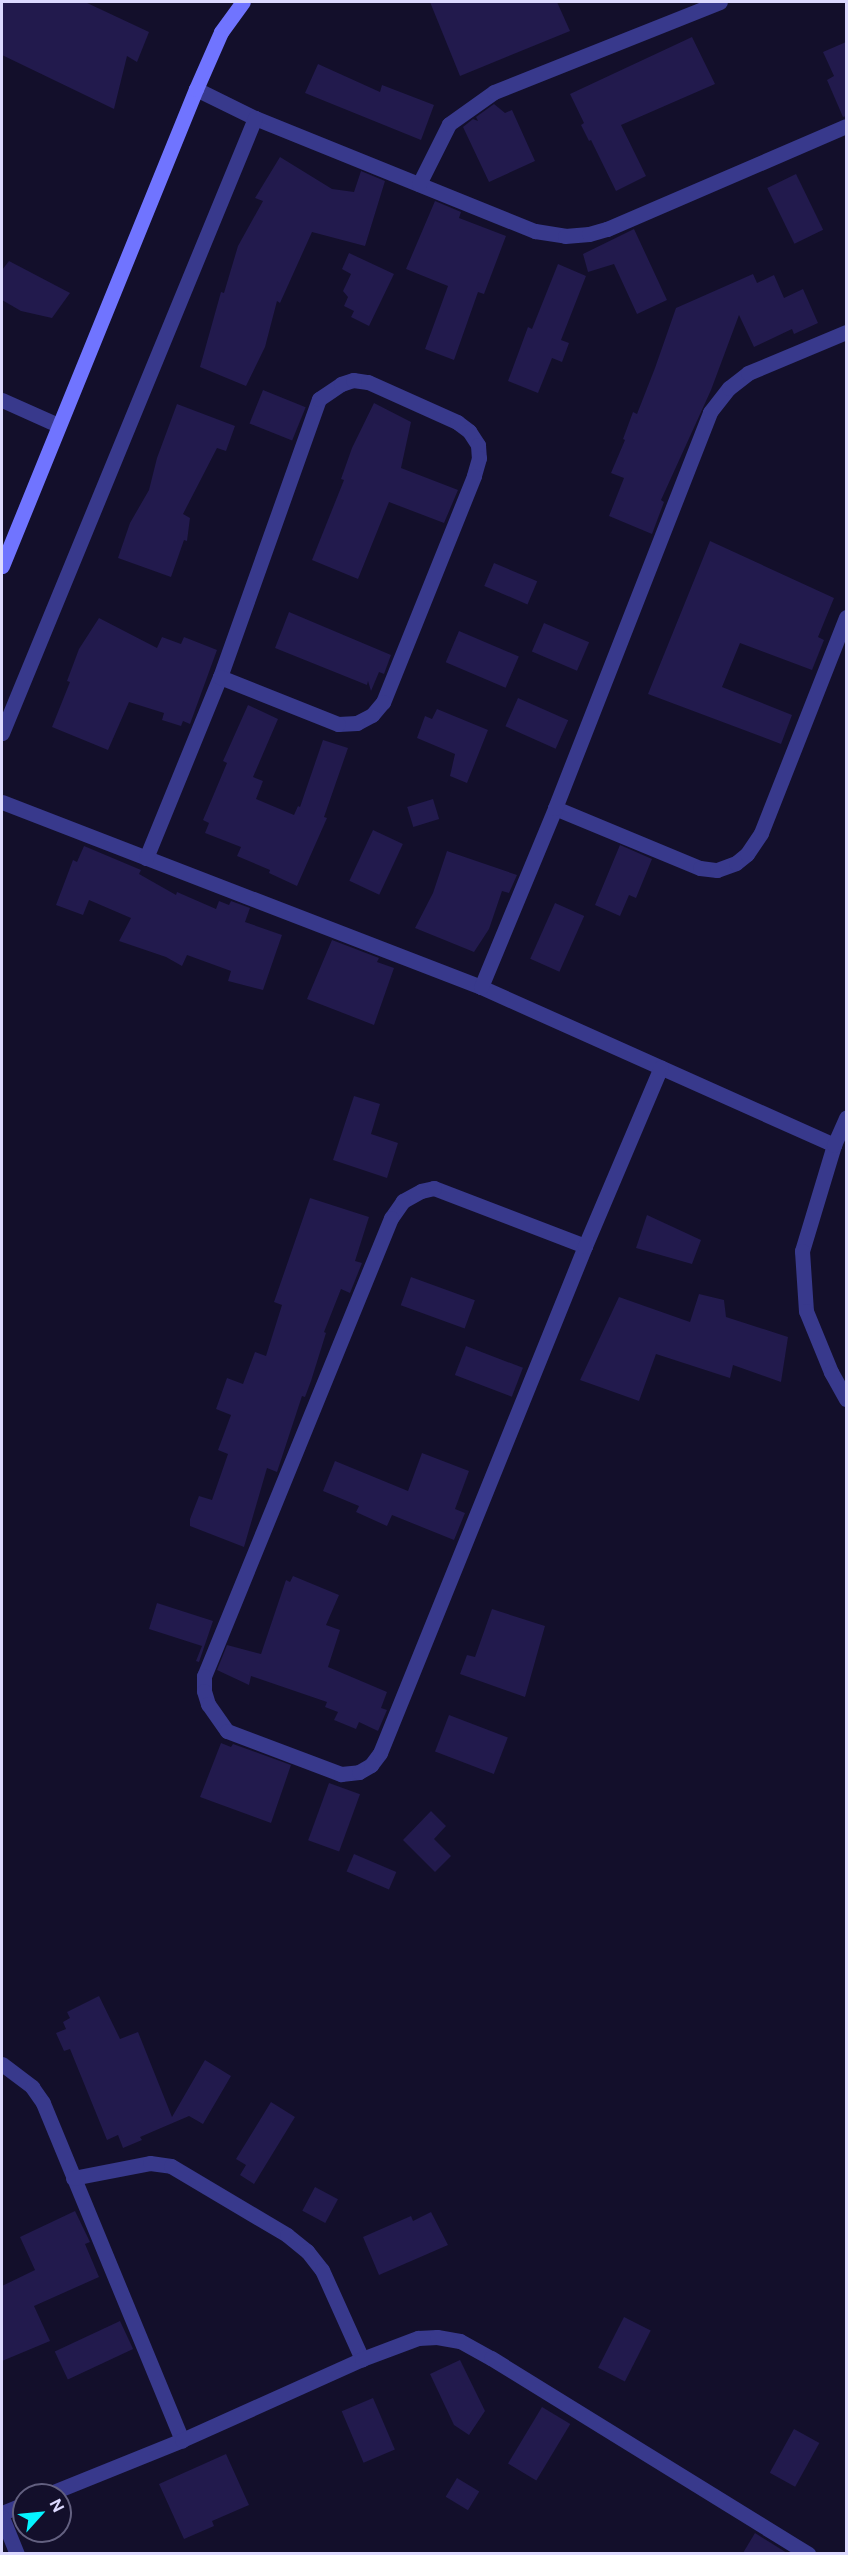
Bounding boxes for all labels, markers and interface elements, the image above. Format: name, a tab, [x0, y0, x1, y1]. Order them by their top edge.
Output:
north arrow	[12, 2483, 72, 2543]
text: N	[45, 2496, 68, 2515]

